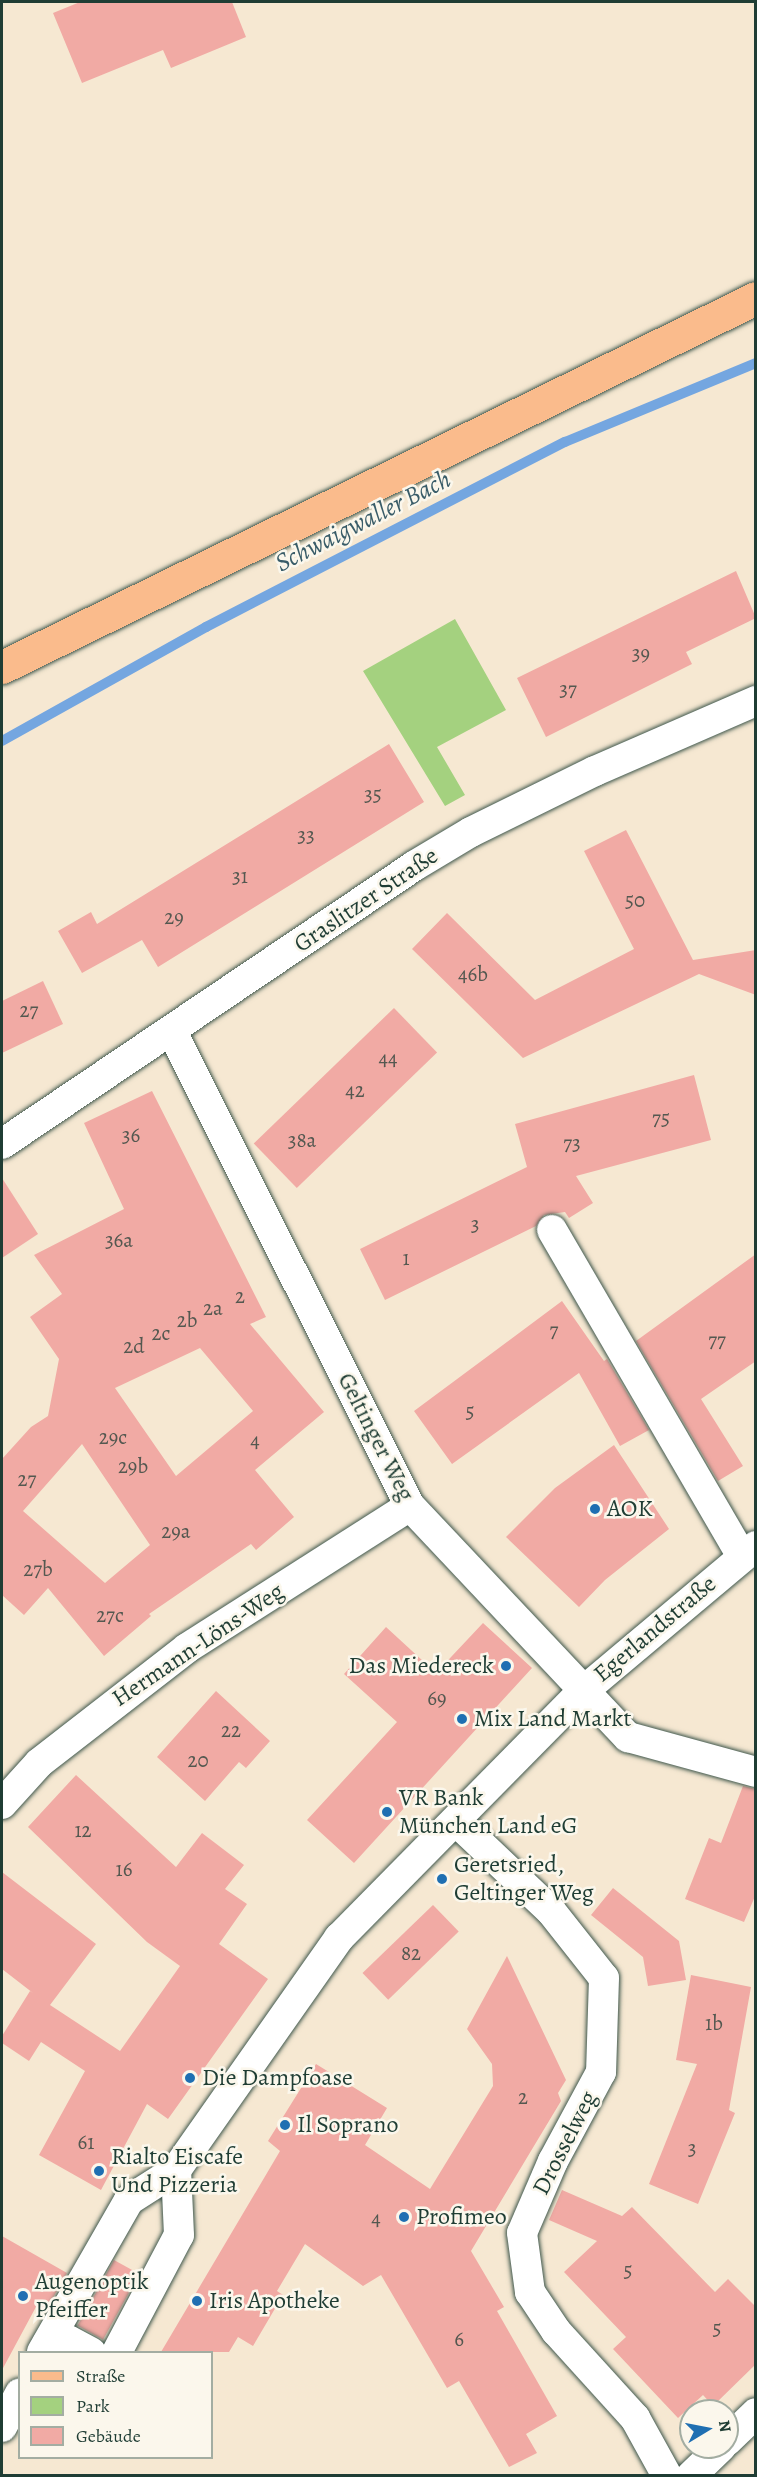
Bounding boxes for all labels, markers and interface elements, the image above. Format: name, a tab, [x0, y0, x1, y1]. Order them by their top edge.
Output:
water label: Schwaigwaller Bach	[270, 463, 456, 579]
house number: 39	[632, 640, 650, 666]
house number: 37	[559, 676, 577, 702]
house number: 35	[364, 781, 382, 807]
house number: 33	[297, 822, 315, 848]
street label: Graslitzer Straße	[289, 841, 443, 959]
house number: 31	[232, 863, 248, 889]
house number: 50	[625, 887, 645, 913]
house number: 29	[164, 904, 184, 930]
house number: 46b	[458, 961, 488, 987]
house number: 27	[20, 997, 38, 1023]
house number: 44	[378, 1045, 398, 1071]
house number: 42	[345, 1077, 365, 1103]
house number: 75	[652, 1105, 670, 1131]
house number: 36	[122, 1122, 140, 1148]
house number: 38a	[288, 1127, 316, 1153]
house number: 73	[563, 1130, 581, 1156]
house number: 3	[471, 1211, 479, 1237]
house number: 36a	[105, 1227, 133, 1253]
house number: 1	[402, 1245, 410, 1271]
house number: 2	[235, 1283, 245, 1309]
house number: 2a	[203, 1295, 223, 1321]
house number: 2b	[177, 1307, 197, 1333]
house number: 7	[550, 1317, 558, 1343]
house number: 2c	[152, 1320, 170, 1346]
house number: 77	[708, 1327, 726, 1353]
house number: 2d	[123, 1333, 145, 1359]
street label: Geltinger Weg	[331, 1368, 421, 1506]
house number: 5	[465, 1398, 475, 1424]
house number: 29c	[99, 1424, 127, 1450]
house number: 4	[250, 1427, 260, 1453]
house number: 29b	[118, 1453, 148, 1479]
house number: 27	[18, 1466, 36, 1492]
place label: AOK	[607, 1495, 652, 1523]
marker: AOK	[588, 1502, 602, 1516]
house number: 29a	[161, 1518, 191, 1544]
house number: 27b	[23, 1556, 53, 1582]
street label: Egerlandstraße	[588, 1569, 722, 1689]
street label: Hermann-Löns-Weg	[107, 1577, 289, 1713]
house number: 27c	[96, 1602, 124, 1628]
place label: Das Miedereck	[348, 1652, 494, 1680]
marker: Das Miedereck	[499, 1659, 513, 1673]
house number: 69	[427, 1685, 447, 1711]
place label: Mix Land Markt	[474, 1705, 631, 1733]
marker: Mix Land Markt	[455, 1712, 469, 1726]
house number: 22	[221, 1717, 241, 1743]
house number: 20	[187, 1747, 209, 1773]
place label: VR Bank München Land eG	[399, 1784, 578, 1840]
marker: VR Bank München Land eG	[380, 1805, 394, 1819]
house number: 12	[74, 1817, 92, 1843]
place label: Geretsried, Geltinger Weg	[454, 1851, 594, 1907]
house number: 16	[116, 1856, 132, 1882]
marker: Geretsried, Geltinger Weg	[435, 1872, 449, 1886]
house number: 82	[401, 1940, 421, 1966]
house number: 1b	[705, 2010, 723, 2036]
place label: Die Dampfoase	[202, 2064, 353, 2092]
marker: Die Dampfoase	[183, 2071, 197, 2085]
house number: 2	[518, 2084, 528, 2110]
street label: Drosselweg	[527, 2086, 603, 2200]
place label: Il Soprano	[297, 2111, 398, 2139]
marker: Il Soprano	[278, 2118, 292, 2132]
house number: 61	[78, 2129, 94, 2155]
house number: 3	[688, 2135, 696, 2161]
place label: Rialto Eiscafe Und Pizzeria	[111, 2143, 243, 2199]
marker: Rialto Eiscafe Und Pizzeria	[92, 2164, 106, 2178]
place label: Profimeo	[416, 2203, 507, 2231]
house number: 4	[371, 2205, 381, 2231]
marker: Profimeo	[397, 2210, 411, 2224]
house number: 5	[623, 2257, 633, 2283]
place label: Augenoptik Pfeiffer	[35, 2268, 149, 2324]
place label: Iris Apotheke	[209, 2287, 340, 2315]
marker: Augenoptik Pfeiffer	[16, 2289, 30, 2303]
marker: Iris Apotheke	[190, 2294, 204, 2308]
house number: 5	[712, 2315, 722, 2341]
house number: 6	[454, 2326, 464, 2352]
legend	[18, 2351, 213, 2459]
text: Straße	[76, 2364, 125, 2388]
text: Park	[76, 2394, 110, 2418]
north arrow	[679, 2399, 739, 2459]
text: N	[713, 2419, 737, 2434]
text: Gebäude	[76, 2424, 141, 2448]

